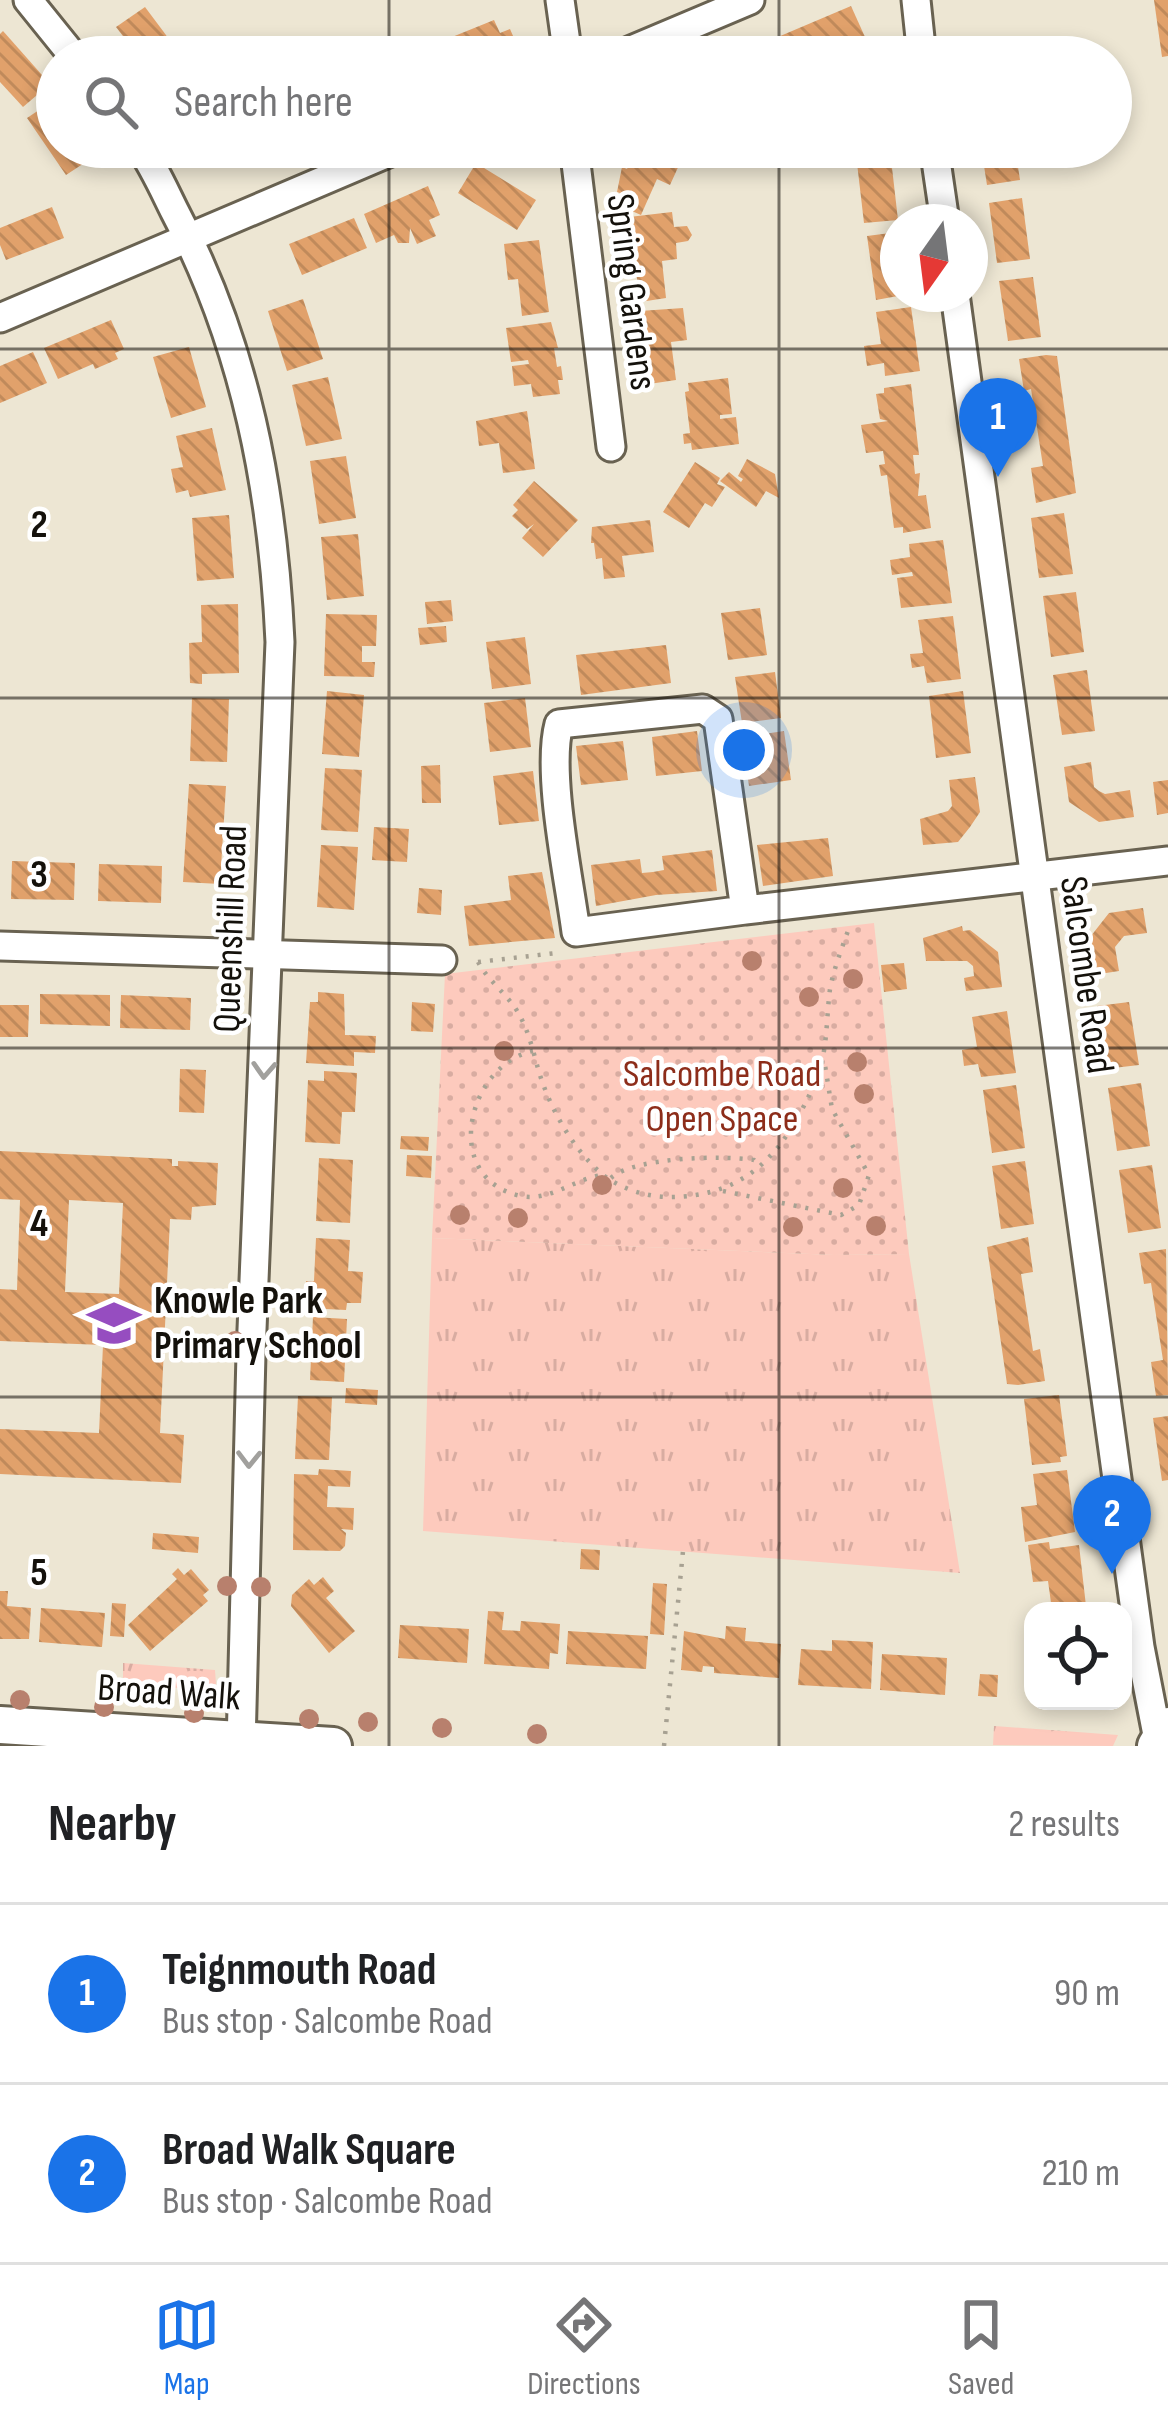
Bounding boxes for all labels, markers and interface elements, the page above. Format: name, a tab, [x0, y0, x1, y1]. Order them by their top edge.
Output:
search box	[36, 36, 1132, 168]
icon: search	[78, 69, 144, 135]
text: Search here	[174, 75, 353, 130]
street label: Spring Gardens	[596, 191, 666, 393]
north arrow	[880, 204, 988, 312]
pin: 1	[959, 378, 1037, 477]
text: 2	[30, 502, 48, 549]
your location	[714, 720, 774, 780]
street label: Queenshill Road	[204, 825, 258, 1033]
text: 3	[30, 852, 48, 899]
street label: Salcombe Road	[1049, 873, 1123, 1077]
park label: Salcombe Road Open Space	[623, 1051, 821, 1143]
one-way arrow	[251, 1061, 277, 1080]
text: 4	[30, 1201, 48, 1248]
place label: Knowle Park Primary School	[154, 1278, 361, 1370]
school or university icon: Knowle Park Primary School	[85, 1294, 143, 1352]
one-way arrow	[236, 1450, 262, 1469]
pin: 2	[1073, 1475, 1151, 1574]
text: 5	[30, 1550, 48, 1597]
map controls	[1024, 1602, 1132, 1710]
button: locate	[1024, 1602, 1132, 1710]
street label: Broad Walk	[96, 1665, 242, 1721]
text: Nearby	[48, 1794, 177, 1855]
text: 2 results	[1008, 1801, 1120, 1848]
text: Teignmouth Road	[162, 1943, 436, 1998]
text: 1	[79, 1970, 95, 2017]
text: 90 m	[1054, 1970, 1120, 2017]
text: Bus stop · Salcombe Road	[162, 1998, 493, 2045]
text: Broad Walk Square	[162, 2123, 456, 2178]
text: 2	[78, 2150, 96, 2197]
text: 210 m	[1042, 2150, 1120, 2197]
text: Bus stop · Salcombe Road	[162, 2178, 493, 2225]
tab: Map	[154, 2292, 220, 2404]
tab: Directions	[527, 2292, 641, 2404]
tab: Saved	[948, 2292, 1014, 2404]

